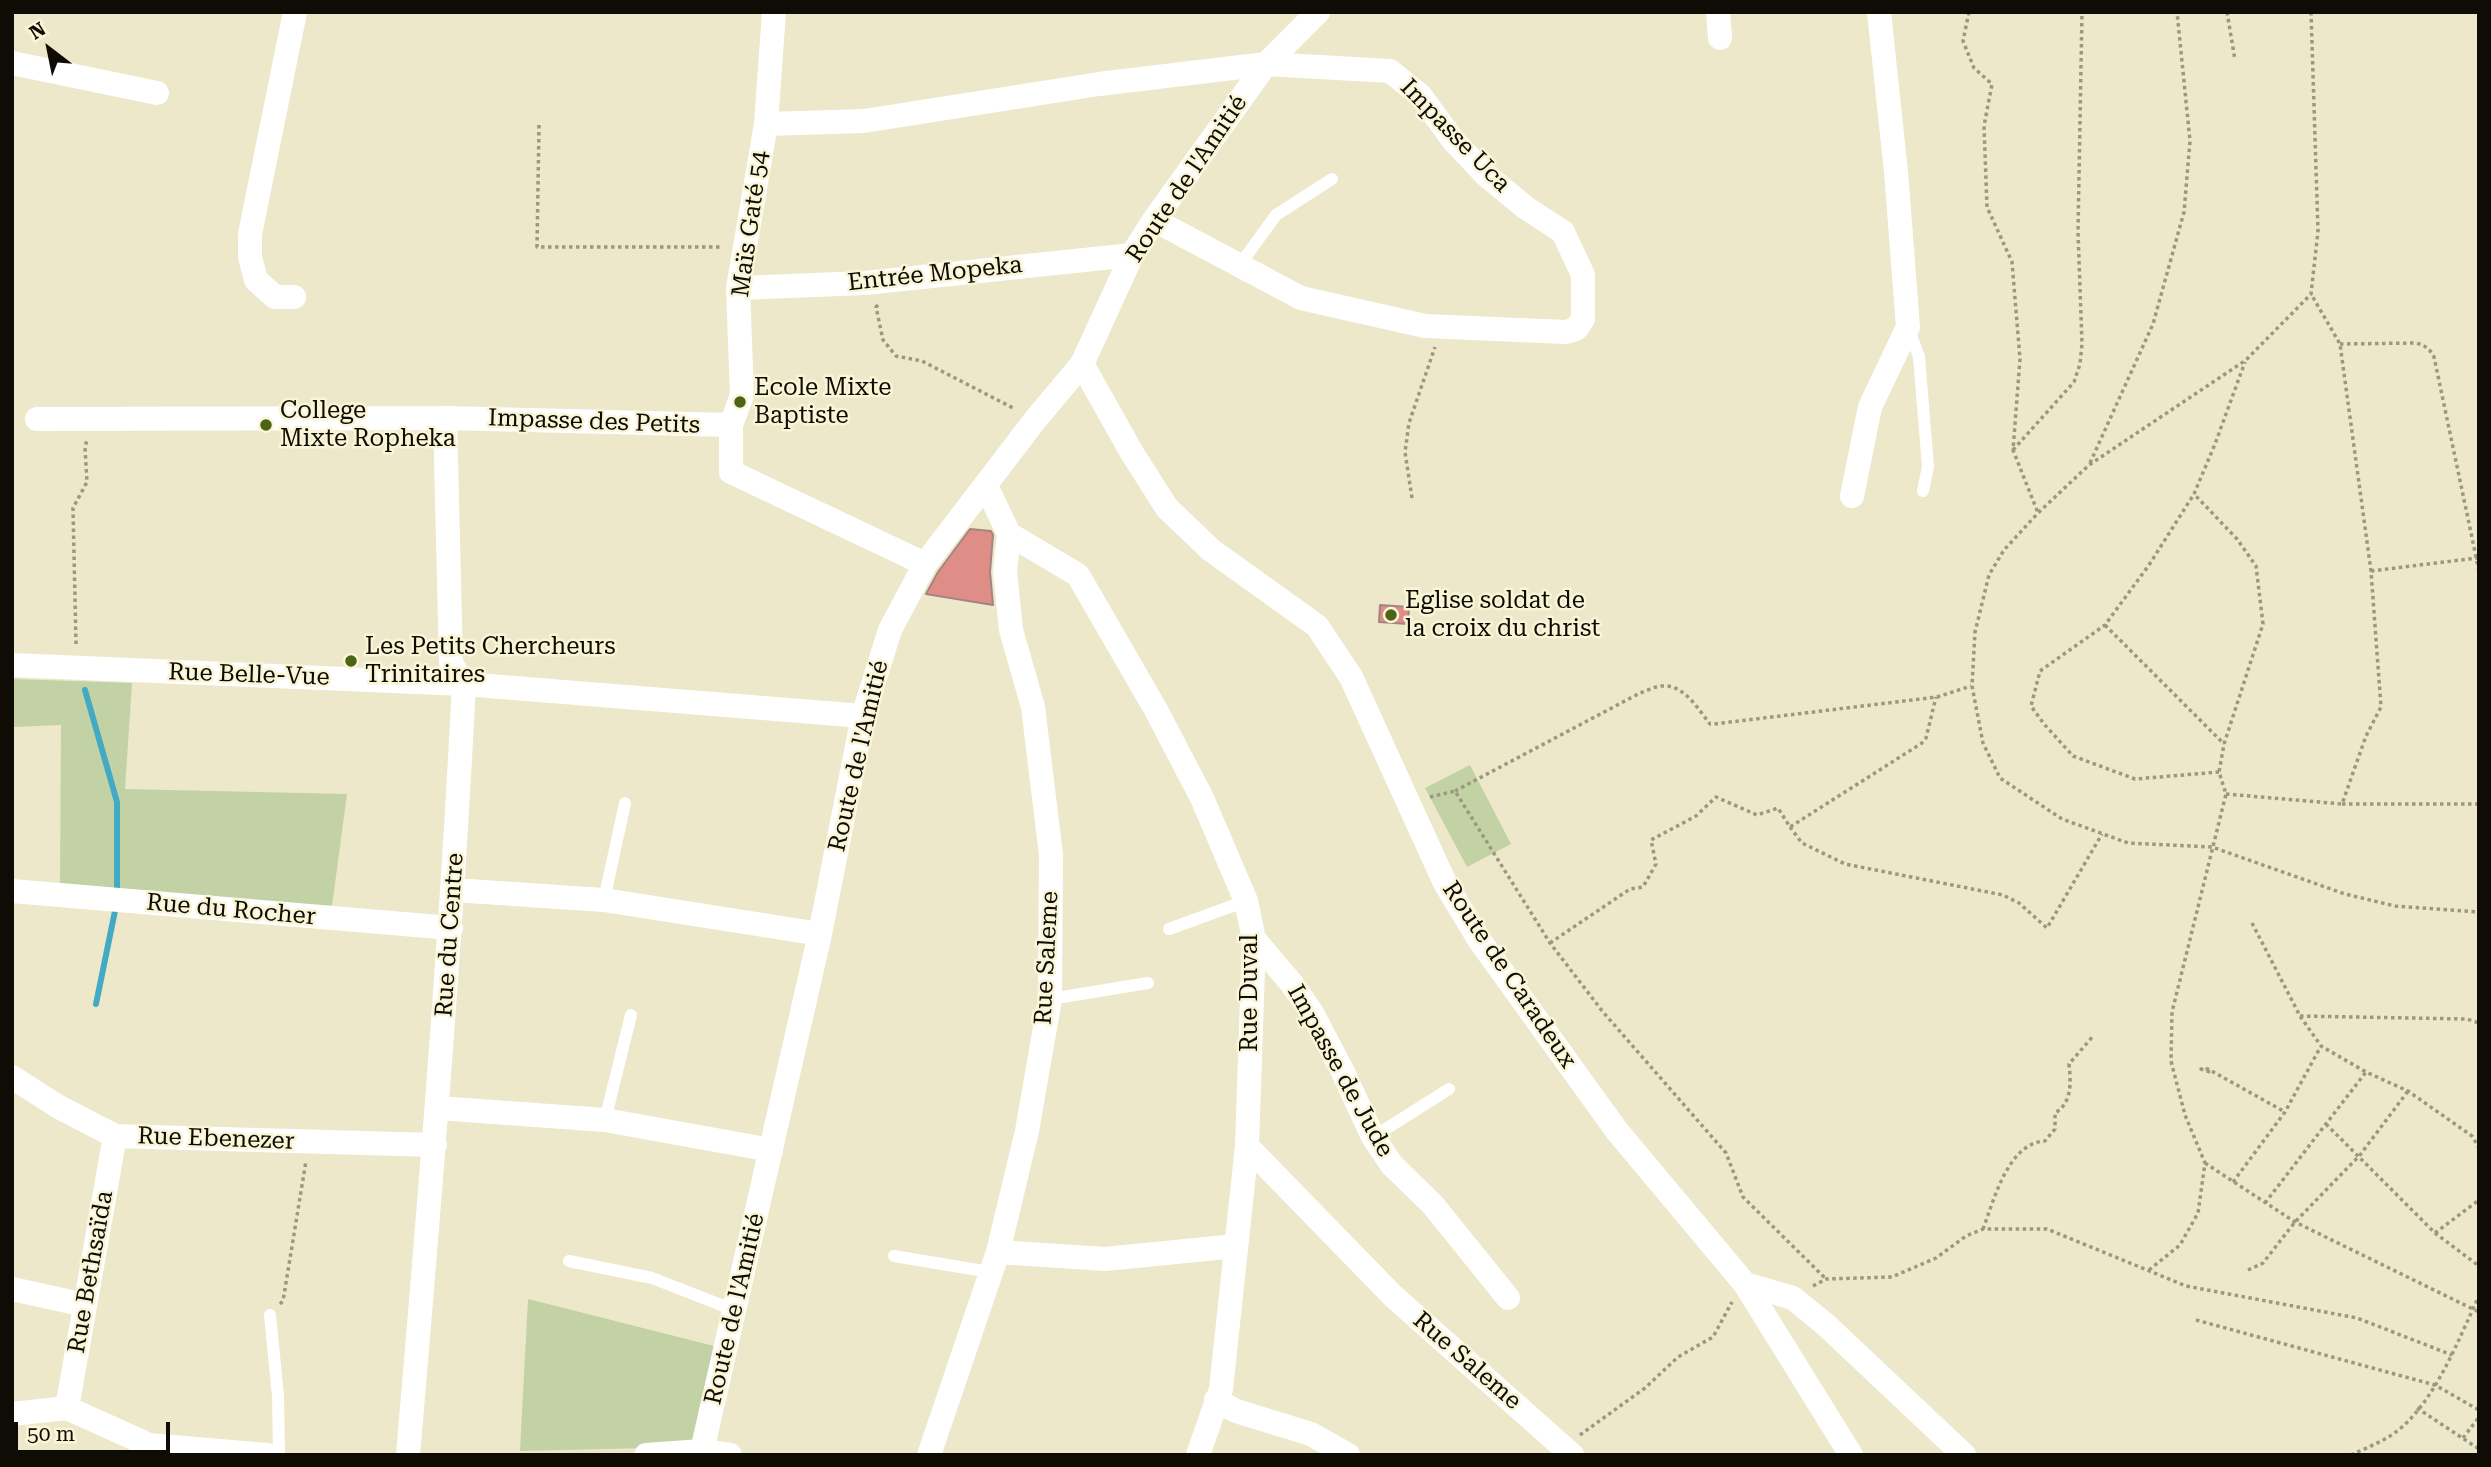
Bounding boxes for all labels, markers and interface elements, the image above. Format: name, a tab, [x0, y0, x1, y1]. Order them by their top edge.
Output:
north arrow	[14, 14, 84, 84]
text: N	[25, 17, 50, 44]
street label: Impasse Uca	[1394, 73, 1516, 199]
street label: Route de l'Amitié	[1120, 90, 1254, 268]
street label: Maïs Gaté 54	[726, 149, 776, 299]
street label: Entrée Mopeka	[846, 251, 1024, 297]
place label: Ecole Mixte Baptiste	[754, 374, 891, 430]
marker: Ecole Mixte Baptiste	[732, 394, 748, 410]
place label: College Mixte Ropheka	[280, 397, 456, 453]
street label: Impasse des Petits	[487, 404, 701, 440]
marker: College Mixte Ropheka	[258, 417, 274, 433]
place label: Eglise soldat de la croix du christ	[1405, 587, 1600, 643]
marker: Eglise soldat de la croix du christ	[1383, 607, 1399, 623]
place label: Les Petits Chercheurs Trinitaires	[365, 633, 616, 689]
marker: Les Petits Chercheurs Trinitaires	[343, 653, 359, 669]
street label: Rue Belle-Vue	[168, 658, 330, 692]
street label: Route de l'Amitié	[823, 658, 895, 854]
street label: Rue du Centre	[430, 852, 470, 1018]
street label: Route de Caradeux	[1436, 876, 1582, 1074]
street label: Rue du Rocher	[145, 888, 317, 932]
street label: Rue Saleme	[1029, 890, 1065, 1026]
street label: Rue Duval	[1236, 934, 1264, 1052]
street label: Impasse de Jude	[1281, 980, 1399, 1162]
street label: Rue Ebenezer	[137, 1122, 295, 1156]
street label: Rue Bethsaïda	[63, 1188, 119, 1356]
street label: Route de l'Amitié	[699, 1211, 771, 1407]
street label: Rue Saleme	[1407, 1306, 1527, 1416]
scale bar	[18, 1408, 173, 1452]
text: 50 m	[27, 1422, 75, 1446]

